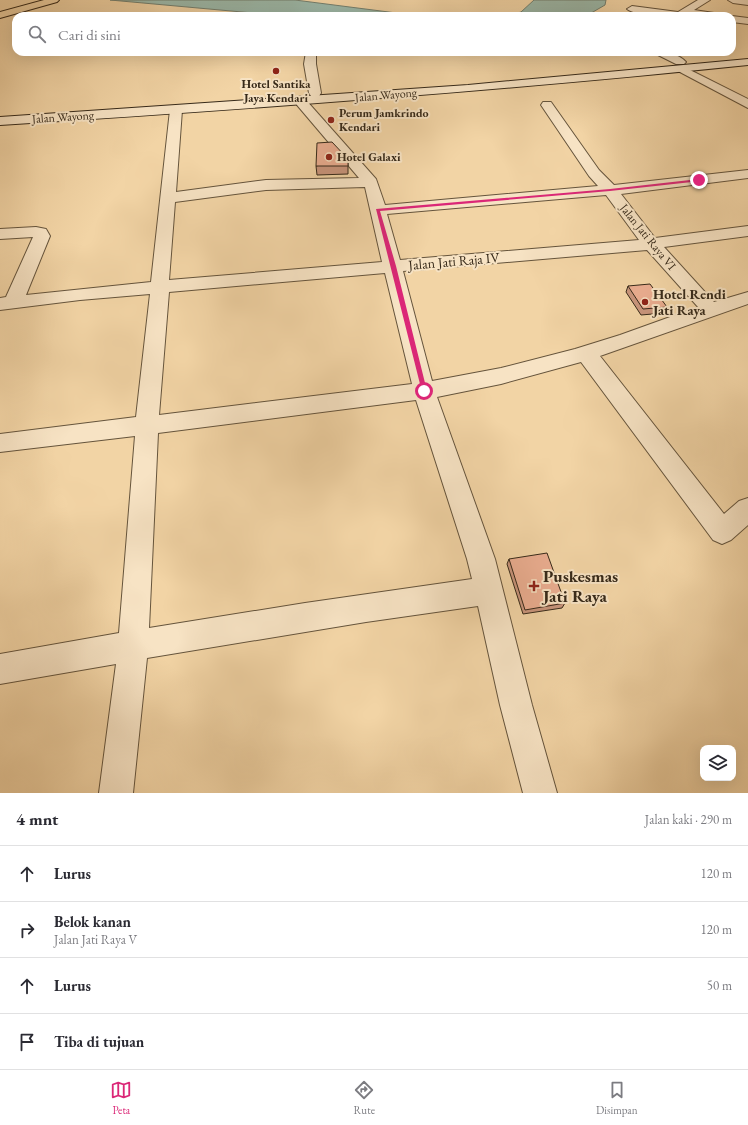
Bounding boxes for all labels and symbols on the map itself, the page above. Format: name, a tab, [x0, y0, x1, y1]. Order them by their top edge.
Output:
marker: Hotel Santika Jaya Kendari	[271, 66, 281, 76]
place label: Hotel Santika Jaya Kendari	[242, 76, 311, 106]
street label: Jalan Wayong	[353, 84, 418, 106]
place label: Perum Jamkrindo Kendari	[339, 105, 429, 135]
street label: Jalan Wayong	[30, 107, 95, 127]
marker: Perum Jamkrindo Kendari	[326, 115, 336, 125]
place label: Hotel Galaxi	[337, 149, 401, 165]
marker: Hotel Galaxi	[324, 152, 334, 162]
route end	[690, 171, 708, 189]
street label: Jalan Jati Raya VI	[616, 200, 680, 273]
street label: Jalan Jati Raja IV	[407, 248, 501, 274]
place label: Hotel Rendi Jati Raya	[651, 285, 726, 319]
marker: Hotel Rendi Jati Raya	[640, 297, 650, 307]
route start	[415, 382, 433, 400]
place label: Puskesmas Jati Raya	[541, 565, 618, 607]
marker: Puskesmas Jati Raya	[528, 580, 540, 592]

